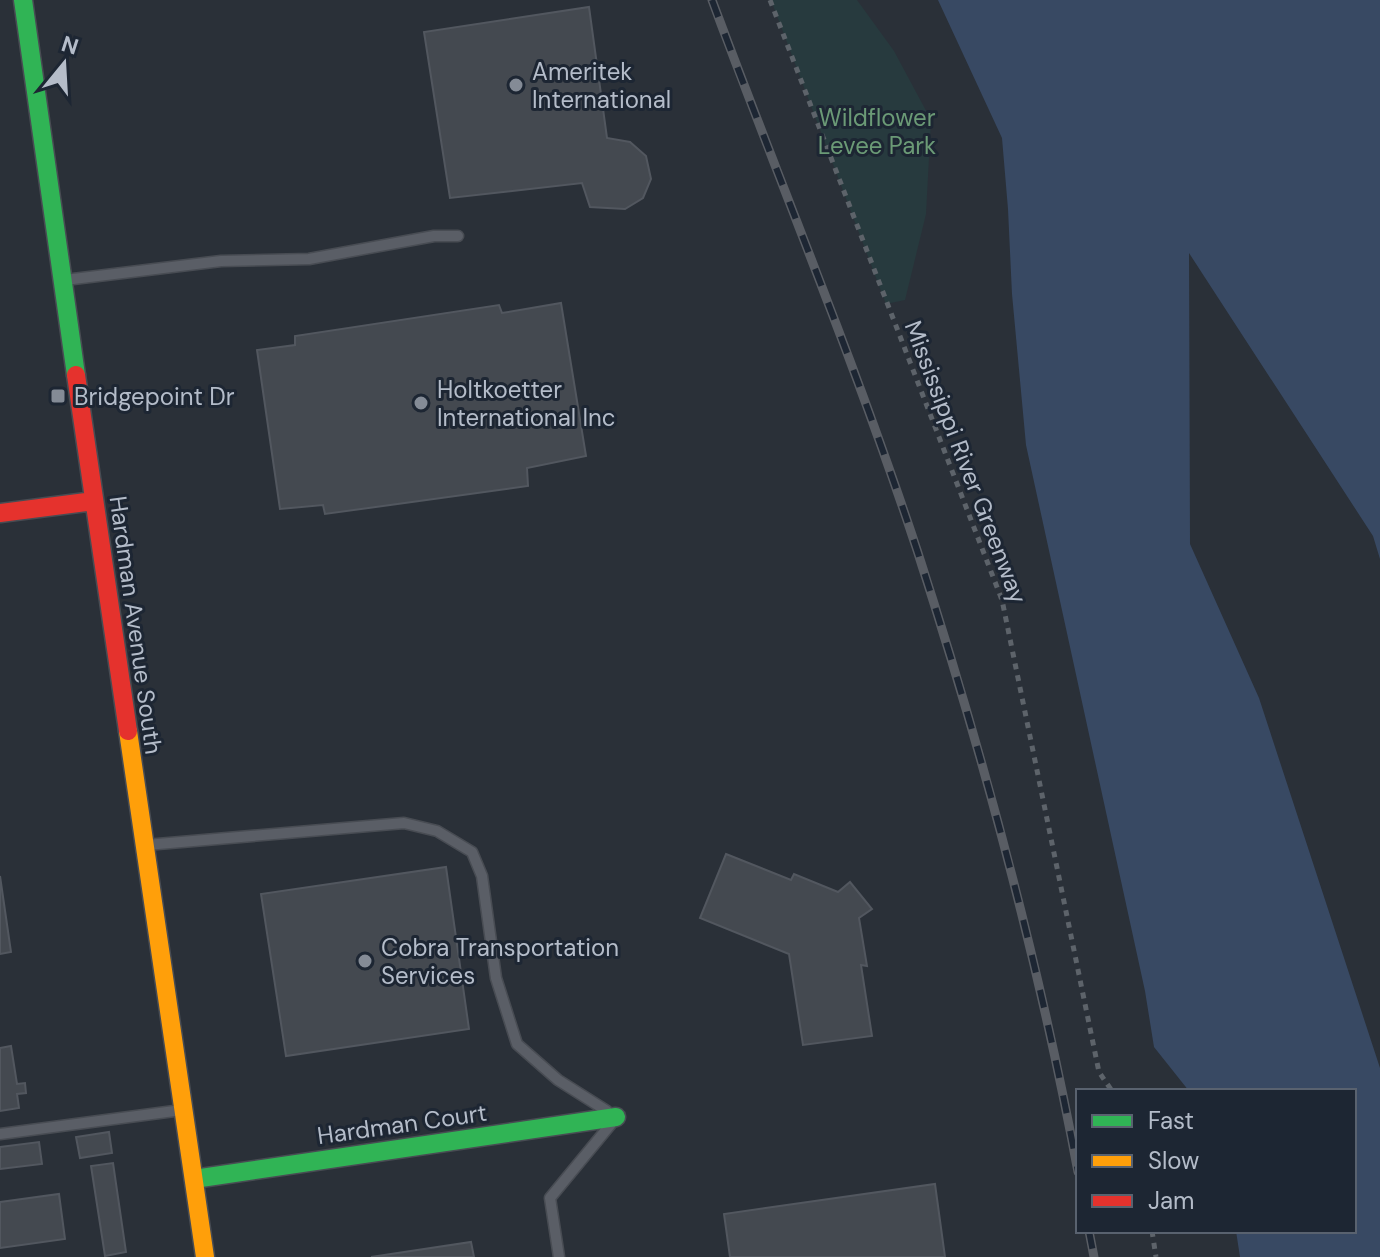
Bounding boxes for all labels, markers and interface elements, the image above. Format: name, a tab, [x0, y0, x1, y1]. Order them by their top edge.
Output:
north arrow	[24, 24, 104, 104]
text: N	[58, 29, 82, 62]
place label: Ameritek International	[532, 56, 671, 115]
marker: Ameritek International	[507, 76, 525, 94]
park label: Wildflower Levee Park	[818, 102, 936, 161]
street label: Mississippi River Greenway	[898, 316, 1034, 608]
place label: Holtkoetter International Inc	[437, 374, 616, 433]
place label: Bridgepoint Dr	[74, 381, 235, 412]
marker: Bridgepoint Dr	[49, 387, 67, 405]
marker: Holtkoetter International Inc	[412, 394, 430, 412]
street label: Hardman Avenue South	[103, 494, 169, 756]
place label: Cobra Transportation Services	[381, 932, 619, 991]
marker: Cobra Transportation Services	[356, 952, 374, 970]
legend	[1076, 1089, 1356, 1233]
street label: Hardman Court	[315, 1097, 489, 1151]
text: Fast	[1148, 1105, 1194, 1136]
text: Slow	[1148, 1145, 1199, 1176]
text: Jam	[1148, 1185, 1194, 1216]

